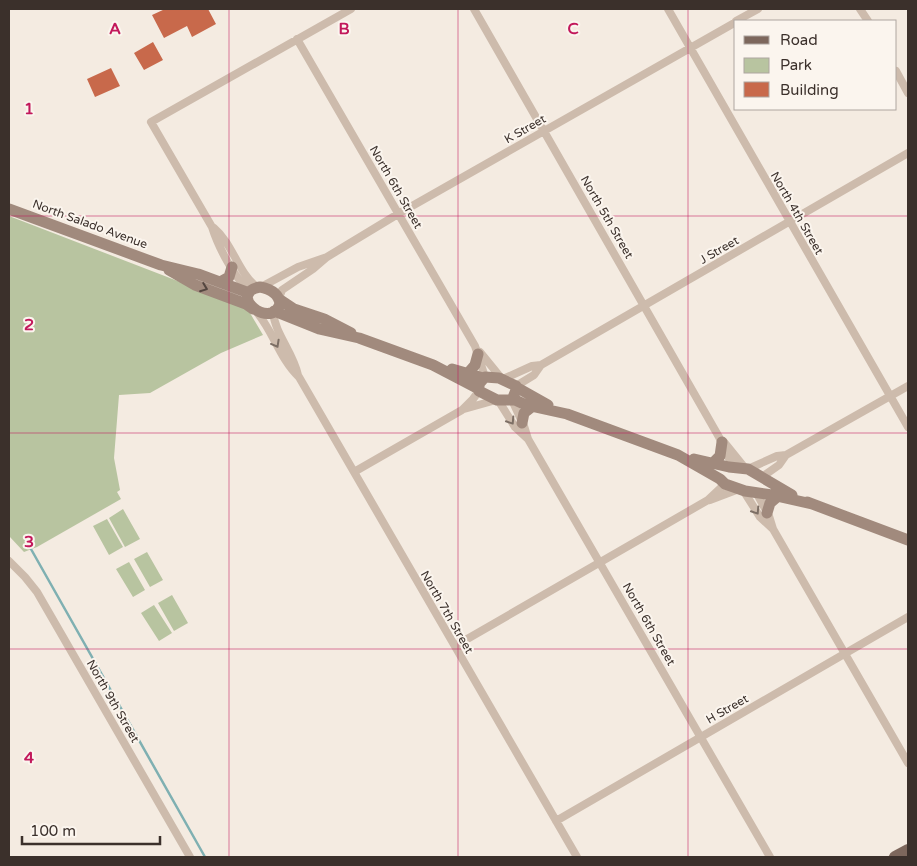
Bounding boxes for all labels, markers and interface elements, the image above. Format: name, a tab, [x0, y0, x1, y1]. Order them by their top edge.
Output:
text: A	[109, 19, 121, 39]
text: B	[338, 19, 350, 39]
text: C	[567, 19, 579, 39]
legend	[734, 20, 897, 110]
text: Road	[780, 31, 818, 49]
text: Park	[780, 56, 812, 74]
text: Building	[780, 81, 839, 99]
text: 1	[24, 99, 34, 119]
street label: K Street	[502, 111, 549, 146]
street label: North 6th Street	[367, 143, 426, 231]
street label: North 4th Street	[768, 169, 827, 257]
street label: North 5th Street	[578, 173, 637, 261]
street label: North Salado Avenue	[31, 197, 150, 251]
street label: J Street	[697, 233, 741, 267]
one-way arrow	[199, 282, 207, 292]
text: 2	[24, 315, 34, 335]
one-way arrow	[269, 339, 279, 348]
one-way arrow	[505, 416, 514, 425]
one-way arrow	[750, 506, 759, 515]
text: 3	[24, 532, 34, 552]
street label: North 7th Street	[418, 568, 477, 656]
street label: North 6th Street	[620, 580, 679, 668]
street label: North 9th Street	[84, 657, 143, 745]
street label: H Street	[703, 691, 751, 727]
text: 4	[24, 748, 34, 768]
scale bar	[22, 814, 160, 846]
text: 100 m	[30, 822, 76, 840]

